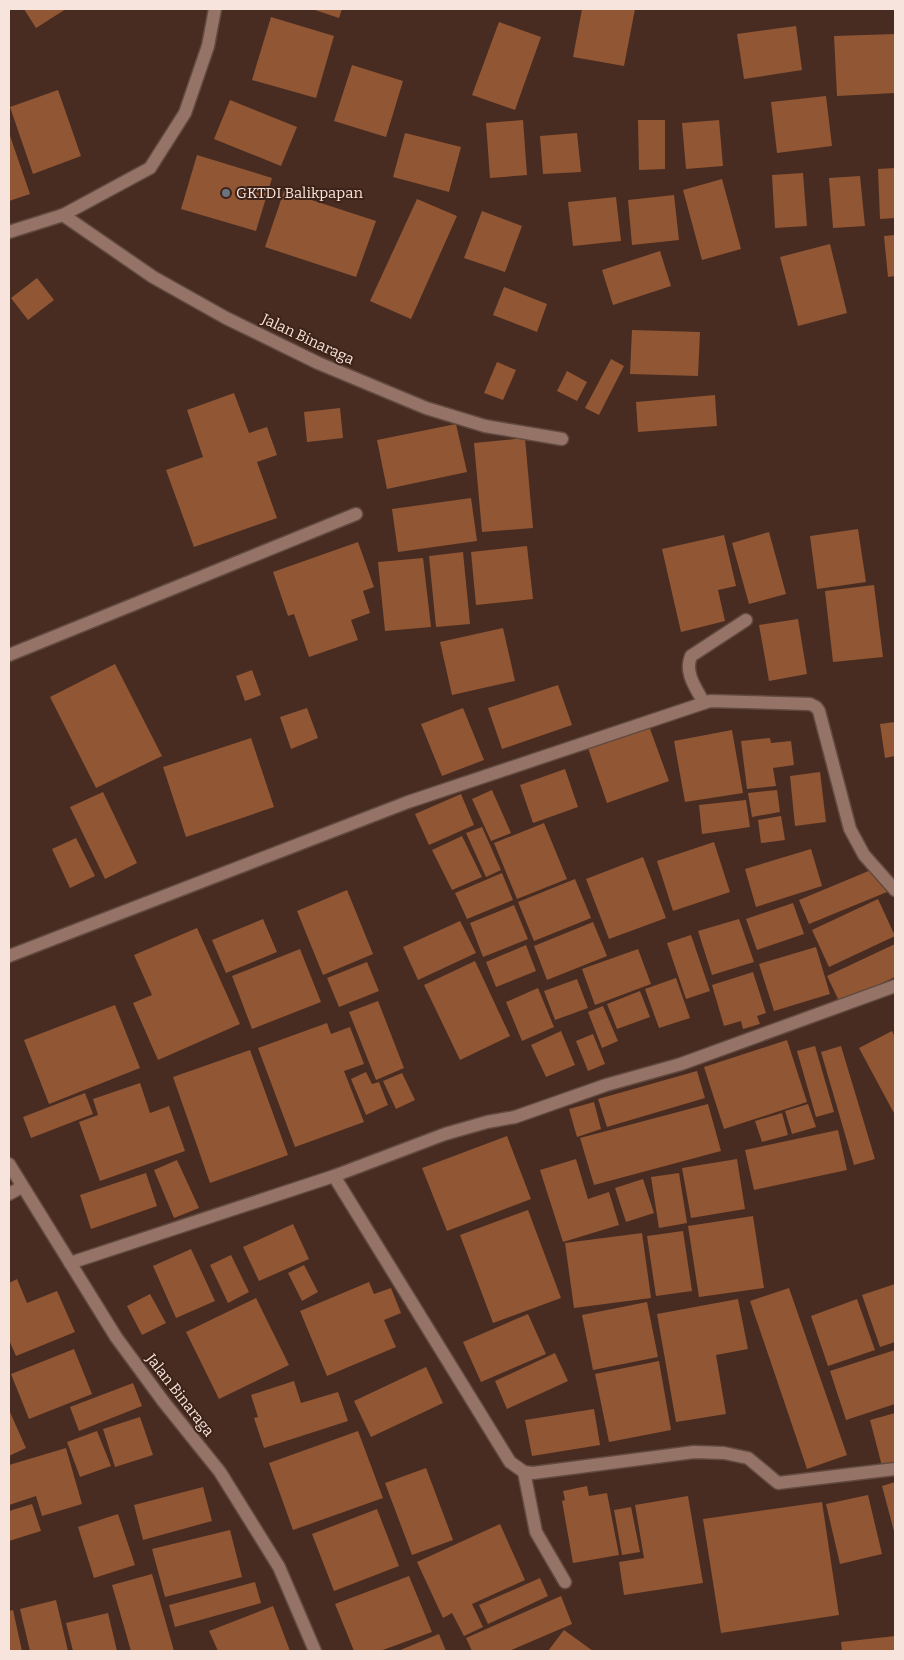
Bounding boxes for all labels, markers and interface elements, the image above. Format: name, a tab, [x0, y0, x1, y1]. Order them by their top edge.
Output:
place label: GKTDI Balikpapan	[236, 184, 363, 202]
marker: GKTDI Balikpapan	[220, 187, 232, 199]
street label: Jalan Binaraga	[258, 309, 357, 368]
street label: Jalan Binaraga	[142, 1349, 218, 1440]

